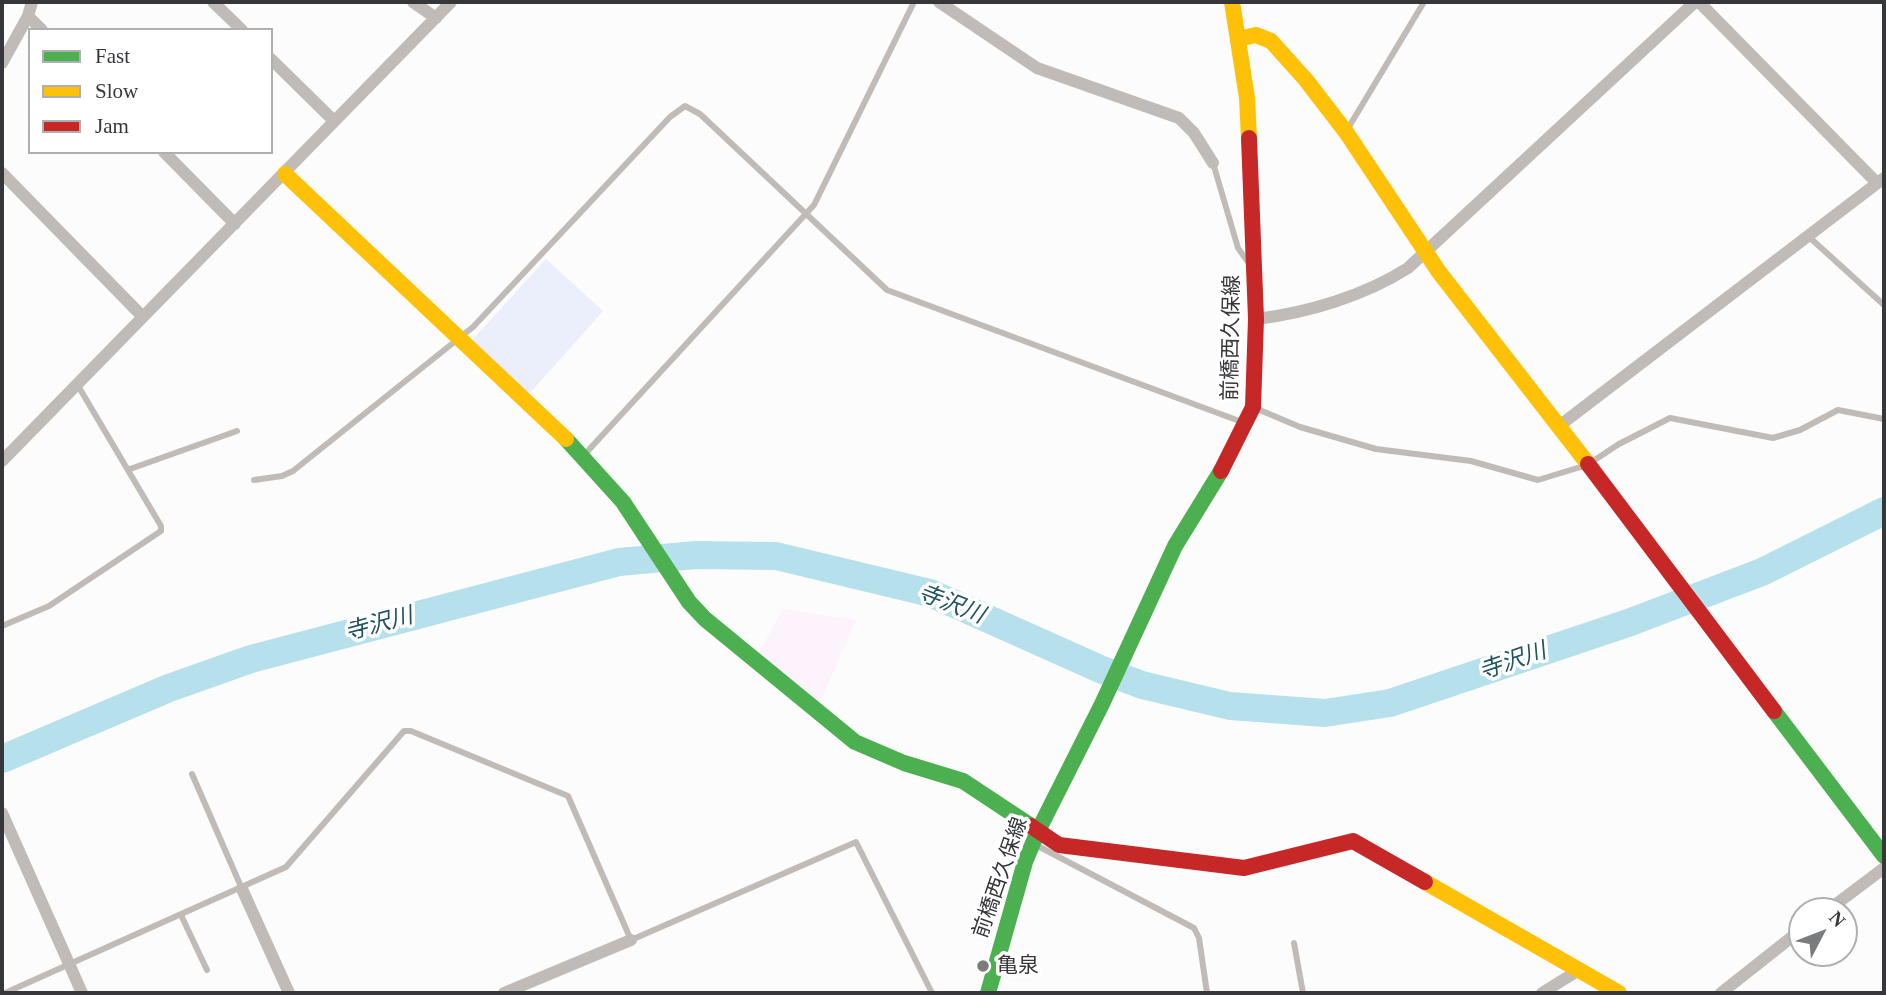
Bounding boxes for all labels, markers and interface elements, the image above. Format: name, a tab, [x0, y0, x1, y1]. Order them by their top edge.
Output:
legend	[28, 28, 273, 154]
text: Fast	[95, 44, 130, 68]
text: Slow	[95, 79, 138, 103]
text: Jam	[95, 114, 129, 138]
street label: 前橋西久保線	[1218, 275, 1246, 401]
water label: 寺沢川	[914, 580, 988, 630]
water label: 寺沢川	[342, 603, 416, 647]
water label: 寺沢川	[1476, 638, 1550, 686]
street label: 前橋西久保線	[969, 814, 1033, 942]
north arrow	[1788, 897, 1858, 967]
text: N	[1825, 907, 1850, 931]
place label: 亀泉	[997, 953, 1039, 979]
marker: 亀泉	[975, 958, 991, 974]

